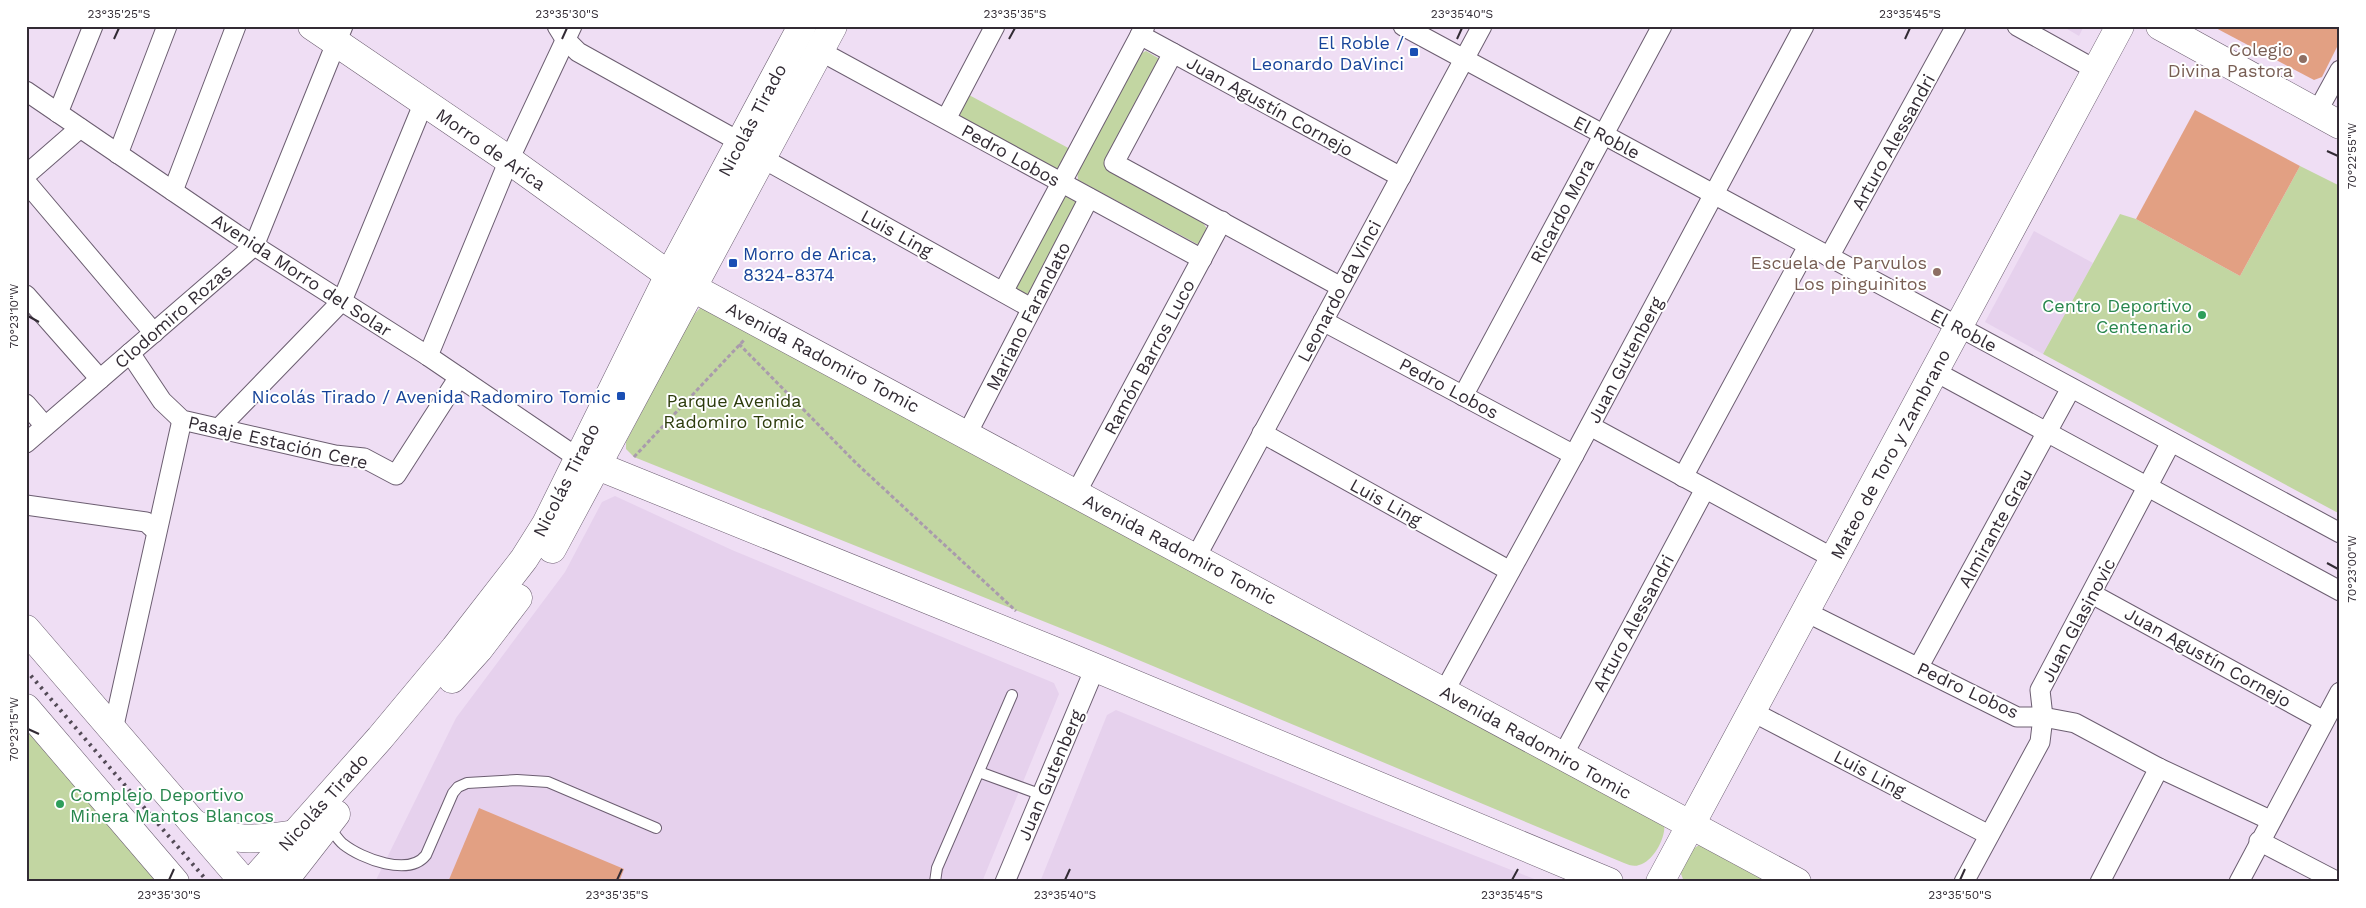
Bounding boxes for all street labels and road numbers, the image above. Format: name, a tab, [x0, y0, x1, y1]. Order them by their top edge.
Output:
street label: Juan Agustín Cornejo	[1183, 51, 1357, 161]
street label: Nicolás Tirado	[714, 60, 790, 180]
street label: Arturo Alessandri	[1847, 70, 1939, 214]
street label: Morro de Arica	[432, 103, 550, 195]
street label: El Roble	[1570, 111, 1644, 163]
street label: Pedro Lobos	[958, 119, 1064, 191]
street label: Ricardo Mora	[1526, 155, 1598, 267]
street label: Luis Ling	[858, 205, 937, 261]
street label: Avenida Morro del Solar	[208, 209, 396, 341]
street label: Leonardo da Vinci	[1293, 217, 1385, 365]
street label: Mariano Farandato	[981, 238, 1075, 394]
street label: Clodomiro Rozas	[110, 259, 236, 373]
street label: Ramón Barros Luco	[1099, 276, 1199, 438]
street label: Juan Gutenberg	[1583, 293, 1667, 427]
street label: Avenida Radomiro Tomic	[723, 297, 923, 417]
street label: El Roble	[1927, 304, 2001, 356]
street label: Mateo de Toro y Zambrano	[1826, 345, 1954, 563]
street label: Pedro Lobos	[1396, 353, 1502, 423]
street label: Pasaje Estación Cere	[186, 411, 370, 473]
street label: Nicolás Tirado	[528, 420, 604, 540]
street label: Almirante Grau	[1954, 465, 2036, 591]
street label: Luis Ling	[1347, 474, 1426, 530]
street label: Avenida Radomiro Tomic	[1080, 489, 1280, 609]
street label: Arturo Alessandri	[1588, 551, 1678, 695]
street label: Juan Glasinovic	[2036, 554, 2120, 686]
street label: Juan Agustín Cornejo	[2121, 602, 2295, 712]
street label: Pedro Lobos	[1914, 657, 2022, 723]
street label: Avenida Radomiro Tomic	[1437, 681, 1635, 803]
street label: Juan Gutenberg	[1013, 706, 1087, 844]
street label: Luis Ling	[1830, 745, 1910, 801]
street label: Nicolás Tirado	[274, 749, 372, 855]

